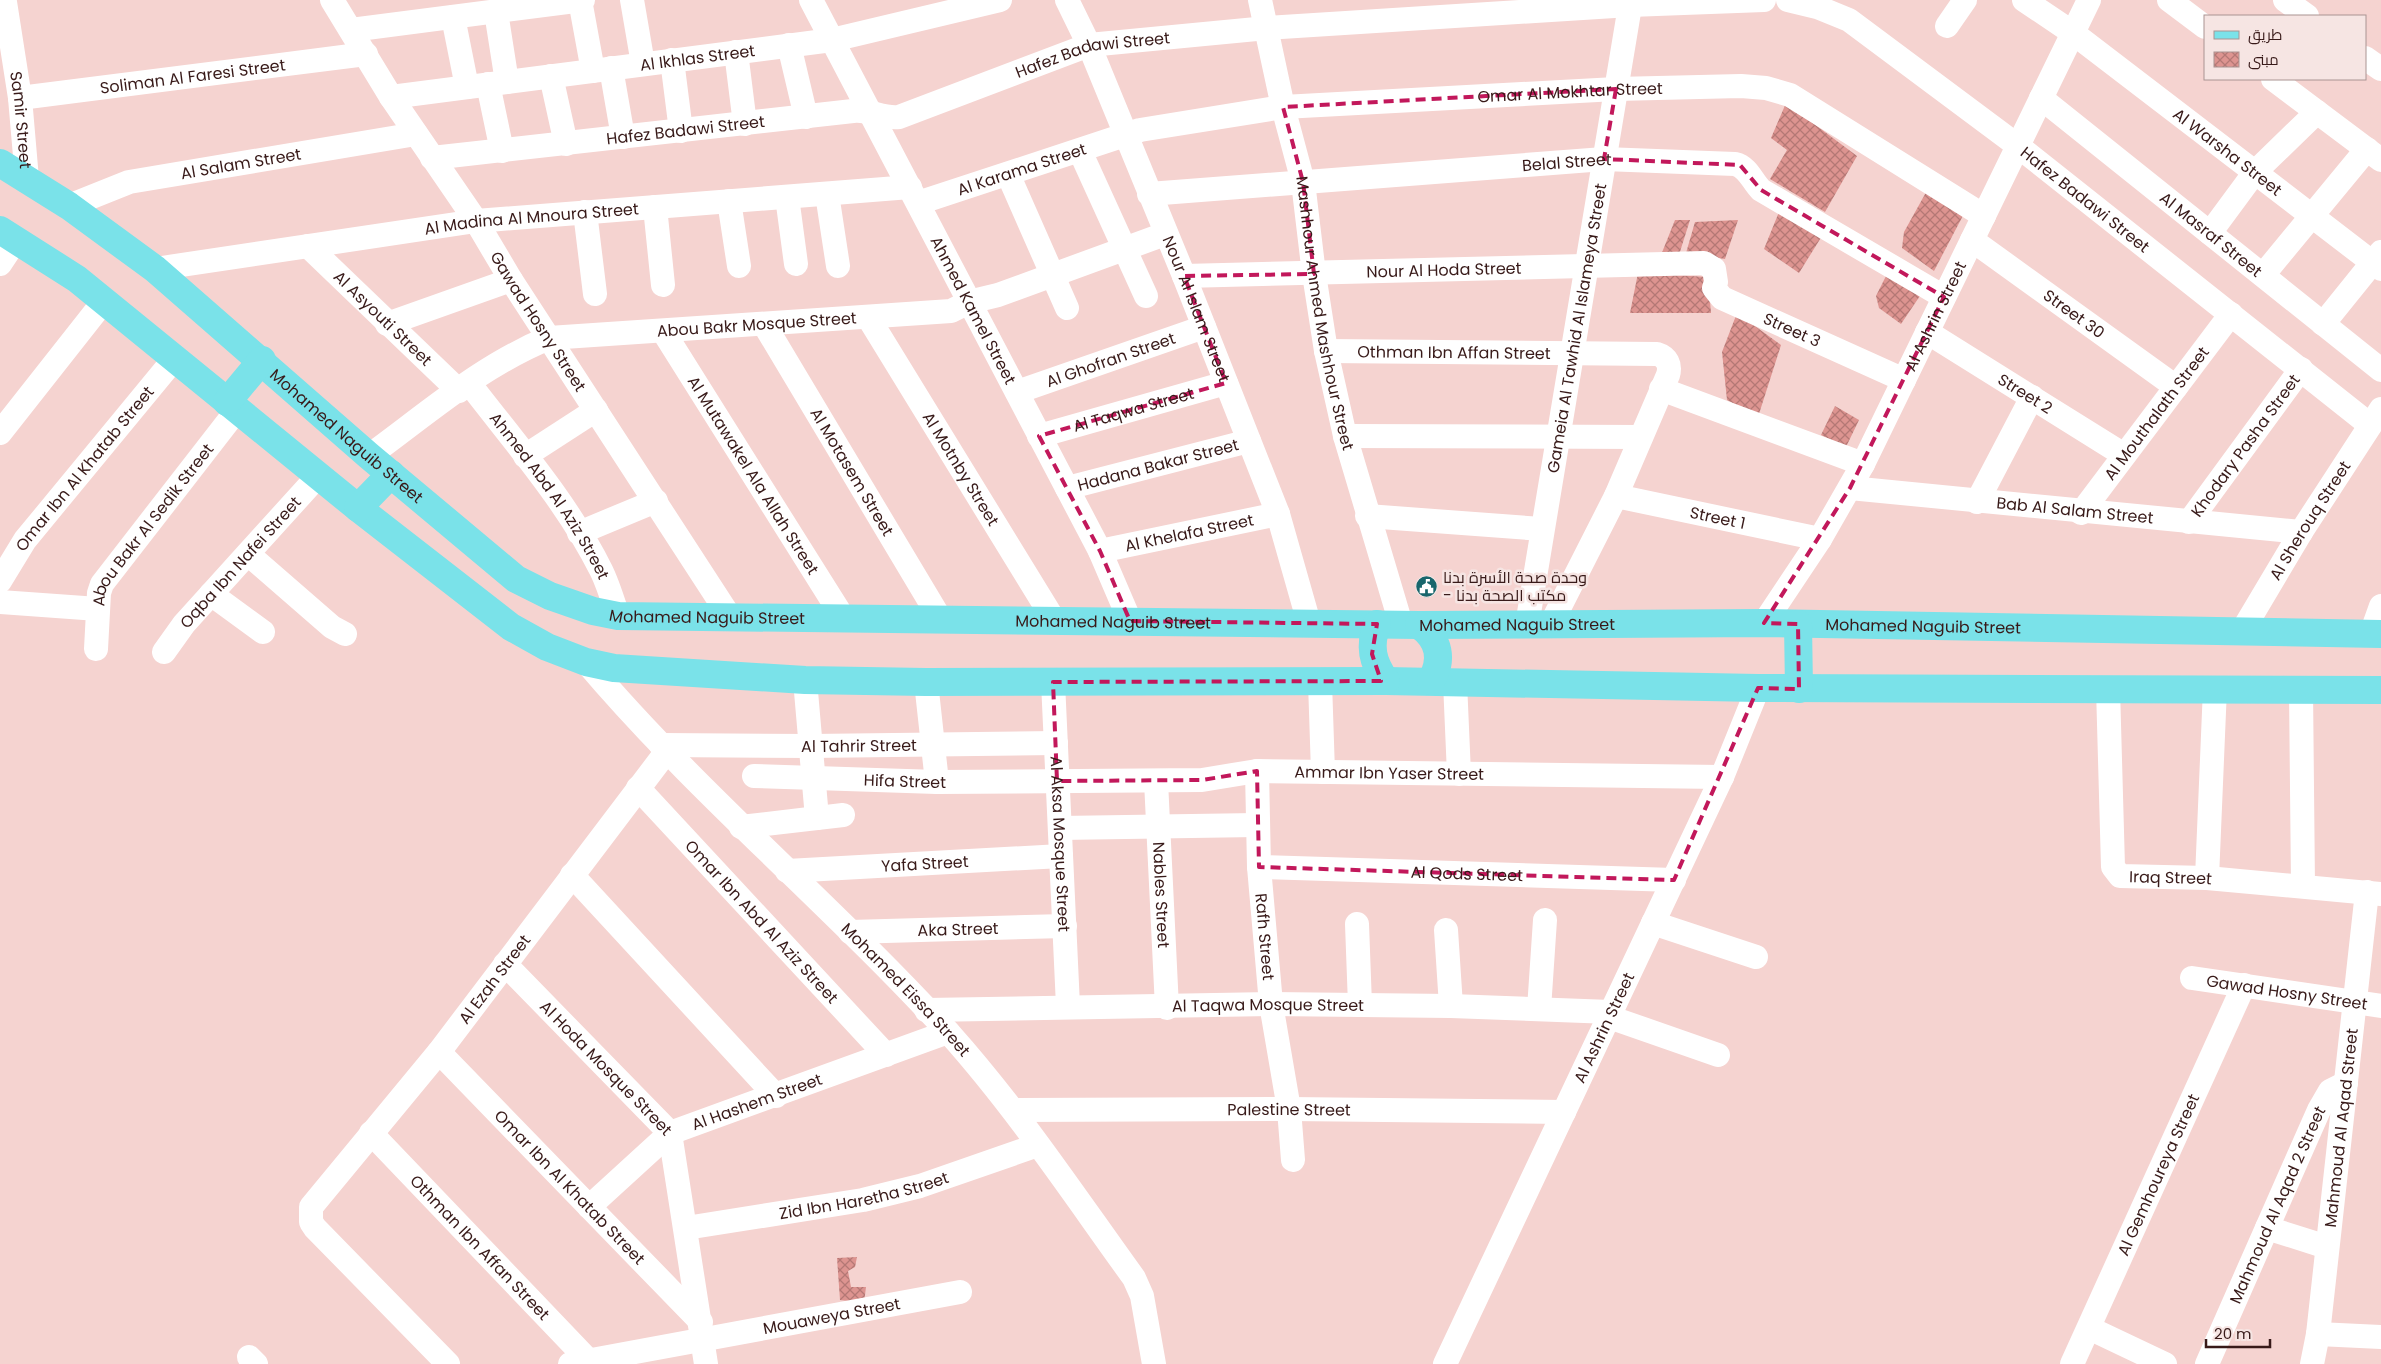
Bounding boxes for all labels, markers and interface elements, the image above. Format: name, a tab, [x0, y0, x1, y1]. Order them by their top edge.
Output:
legend	[2204, 15, 2366, 80]
text: طريق	[2248, 24, 2282, 45]
street label: Hafez Badawi Street	[1012, 26, 1171, 84]
street label: Al Ikhlas Street	[639, 39, 757, 77]
text: مبنى	[2248, 49, 2279, 70]
street label: Soliman Al Faresi Street	[99, 53, 287, 100]
street label: Samir Street	[4, 70, 37, 170]
street label: Omar Al Mokhtar Street	[1477, 77, 1663, 108]
street label: Al Warsha Street	[2168, 103, 2287, 201]
street label: Hafez Badawi Street	[605, 110, 766, 150]
street label: Al Karama Street	[954, 137, 1089, 201]
street label: Hafez Badawi Street	[2015, 141, 2155, 258]
street label: Al Salam Street	[179, 142, 303, 185]
street label: Belal Street	[1521, 148, 1612, 177]
street label: Mashhour Ahmed Mashhour Street	[1290, 175, 1360, 453]
street label: Gameia Al Tawhid Al Islameya Street	[1541, 182, 1612, 475]
street label: Al Masraf Street	[2155, 186, 2267, 283]
street label: Al Madina Al Mnoura Street	[423, 197, 640, 241]
street label: Ahmed Kamel Street	[925, 232, 1022, 389]
street label: Nour Al Islam Street	[1157, 232, 1236, 386]
street label: Gawad Hosny Street	[485, 247, 592, 396]
street label: Nour Al Hoda Street	[1366, 257, 1522, 283]
street label: Al Ashrin Street	[1899, 257, 1972, 375]
street label: Al Asyouti Street	[328, 266, 437, 371]
street label: Street 30	[2039, 284, 2109, 344]
street label: Abou Bakr Mosque Street	[656, 306, 857, 343]
street label: Street 3	[1760, 307, 1824, 353]
street label: Al Ghofran Street	[1043, 327, 1179, 393]
street label: Othman Ibn Affan Street	[1357, 340, 1551, 365]
street label: Al Mouthalath Street	[2099, 342, 2215, 485]
street label: Mohamed Naguib Street	[265, 364, 428, 509]
street label: Street 2	[1993, 368, 2057, 420]
street label: Khodary Pasha Street	[2186, 369, 2306, 522]
street label: Al Mutawakel Ala Allah Street	[682, 371, 824, 579]
street label: Omar Ibn Al Khatab Street	[10, 381, 160, 556]
street label: Al Taqwa Street	[1070, 382, 1197, 438]
street label: Al Motasem Street	[805, 403, 899, 540]
street label: Ahmed Abd Al Aziz Street	[484, 407, 615, 583]
street label: Al Motnby Street	[917, 407, 1005, 531]
street label: Hadana Bakar Street	[1075, 433, 1241, 497]
street label: Abou Bakr Al Sedik Street	[87, 438, 219, 607]
street label: Al Sherouq Street	[2264, 456, 2356, 585]
street label: Oqba Ibn Nafei Street	[175, 491, 307, 633]
street label: Bab Al Salam Street	[1995, 491, 2155, 530]
street label: Street 1	[1688, 501, 1748, 535]
street label: Al Khelafa Street	[1123, 508, 1256, 558]
place label: وحدة صحة الأسرة بدنا - مكتب الصحة بدنا	[1443, 566, 1587, 607]
public building icon: وحدة صحة الأسرة بدنا - مكتب الصحة بدنا	[1415, 574, 1439, 598]
street label: Mohamed Naguib Street	[607, 604, 805, 630]
street label: Mohamed Naguib Street	[1015, 609, 1211, 635]
street label: Mohamed Naguib Street	[1419, 613, 1615, 637]
street label: Mohamed Naguib Street	[1825, 613, 2021, 640]
street label: Al Tahrir Street	[801, 734, 917, 758]
street label: Al Aksa Mosque Street	[1044, 755, 1076, 932]
street label: Ammar Ibn Yaser Street	[1294, 760, 1484, 786]
street label: Hifa Street	[863, 769, 946, 794]
street label: Omar Ibn Abd Al Aziz Street	[680, 835, 843, 1009]
street label: Nables Street	[1147, 841, 1175, 949]
street label: Yafa Street	[881, 850, 969, 878]
street label: Al Qods Street	[1410, 861, 1523, 887]
street label: Iraq Street	[2129, 865, 2213, 890]
street label: Rafh Street	[1249, 892, 1280, 981]
street label: Aka Street	[917, 917, 999, 942]
street label: Mohamed Eissa Street	[836, 918, 976, 1062]
street label: Al Ezah Street	[453, 930, 536, 1029]
street label: Al Ashrin Street	[1568, 969, 1640, 1087]
street label: Gawad Hosny Street	[2205, 969, 2369, 1016]
street label: Al Taqwa Mosque Street	[1172, 993, 1364, 1018]
street label: Al Hoda Mosque Street	[535, 995, 677, 1141]
street label: Mahmoud Al Aqad Street	[2319, 1027, 2364, 1229]
street label: Al Hashem Street	[689, 1068, 825, 1136]
street label: Al Gemhoureya Street	[2112, 1090, 2205, 1259]
street label: Palestine Street	[1227, 1098, 1351, 1122]
street label: Mahmoud Al Aqad 2 Street	[2224, 1101, 2331, 1307]
street label: Omar Ibn Al Khatab Street	[489, 1105, 650, 1270]
street label: Zid Ibn Haretha Street	[778, 1166, 952, 1225]
street label: Othman Ibn Affan Street	[405, 1170, 555, 1326]
street label: Mouaweya Street	[761, 1292, 902, 1340]
scale bar	[2206, 1316, 2270, 1348]
text: 20 m	[2214, 1323, 2252, 1344]

